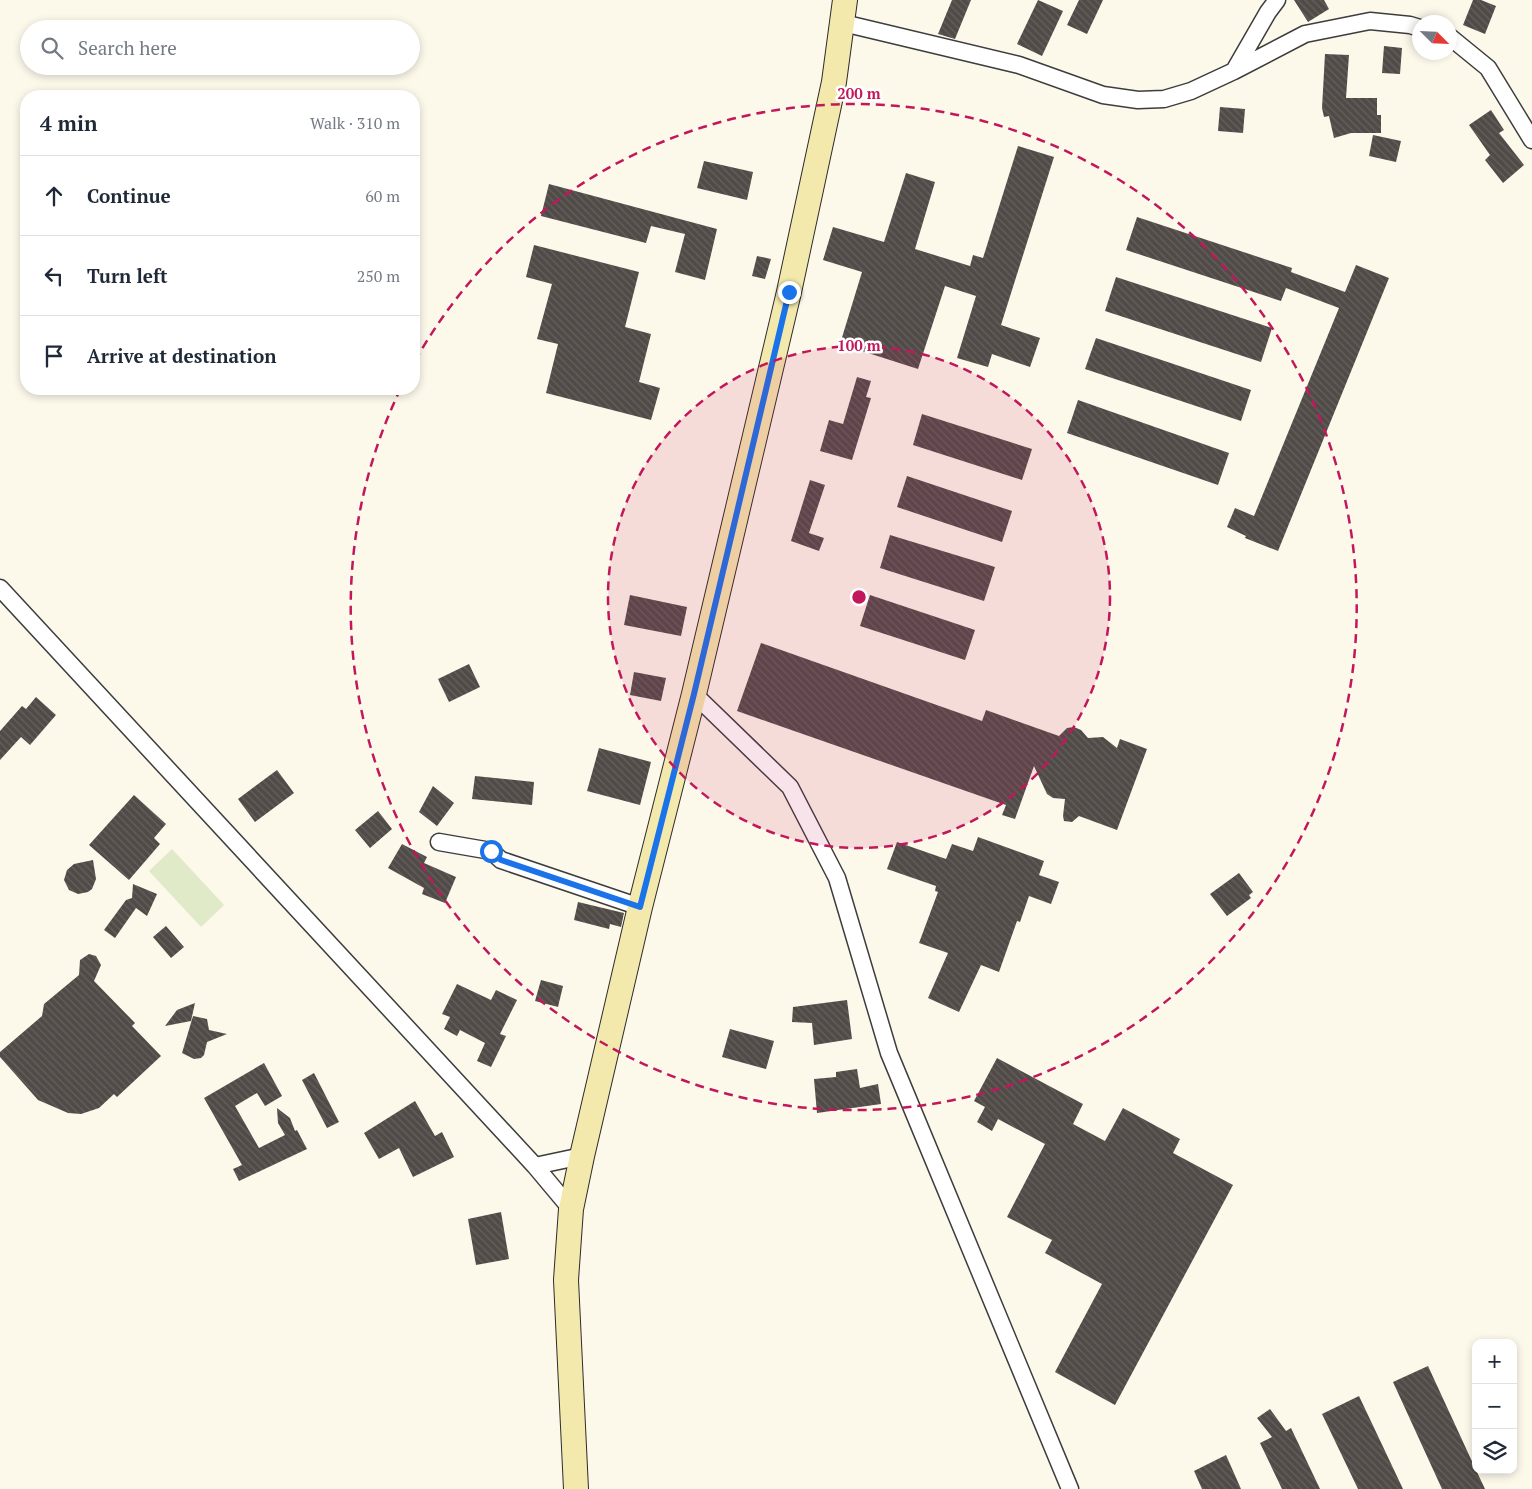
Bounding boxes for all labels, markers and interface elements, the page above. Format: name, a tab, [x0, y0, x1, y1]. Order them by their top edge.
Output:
north arrow	[1412, 15, 1457, 60]
search box	[20, 20, 420, 75]
icon: search	[38, 34, 66, 62]
text: Search here	[78, 35, 177, 60]
text: 200 m	[837, 83, 881, 103]
text: 4 min	[40, 109, 97, 137]
text: Walk · 310 m	[310, 112, 400, 134]
icon: ahead	[40, 182, 68, 210]
text: Continue	[87, 183, 171, 208]
text: 60 m	[365, 185, 400, 207]
icon: left	[40, 262, 68, 290]
text: Turn left	[87, 263, 168, 288]
text: 250 m	[357, 265, 400, 287]
route end	[778, 281, 801, 304]
text: 100 m	[837, 335, 881, 355]
icon: arrive	[40, 342, 68, 370]
text: Arrive at destination	[87, 343, 276, 368]
centre of rings	[850, 588, 868, 606]
route start	[480, 840, 503, 863]
map controls	[1472, 1339, 1517, 1474]
button: +	[1472, 1339, 1517, 1384]
button: −	[1472, 1384, 1517, 1429]
button: layers	[1472, 1429, 1517, 1474]

